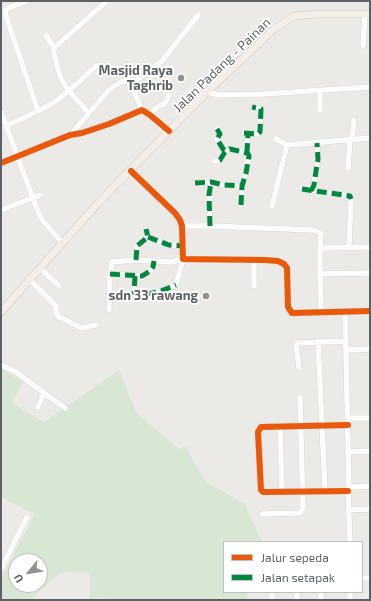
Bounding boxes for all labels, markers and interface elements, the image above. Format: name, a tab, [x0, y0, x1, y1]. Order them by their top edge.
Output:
street label: Jalan Padang - Painan	[170, 15, 274, 115]
place label: Masjid Raya Taghrib	[99, 63, 173, 94]
marker: Masjid Raya Taghrib	[176, 73, 186, 83]
place label: sdn 33 rawang	[108, 288, 198, 304]
marker: sdn 33 rawang	[201, 291, 211, 301]
legend	[223, 541, 363, 593]
text: Jalur sepeda	[261, 550, 329, 564]
north arrow	[8, 553, 48, 593]
text: Jalan setapak	[261, 570, 335, 584]
text: U	[11, 572, 26, 585]

